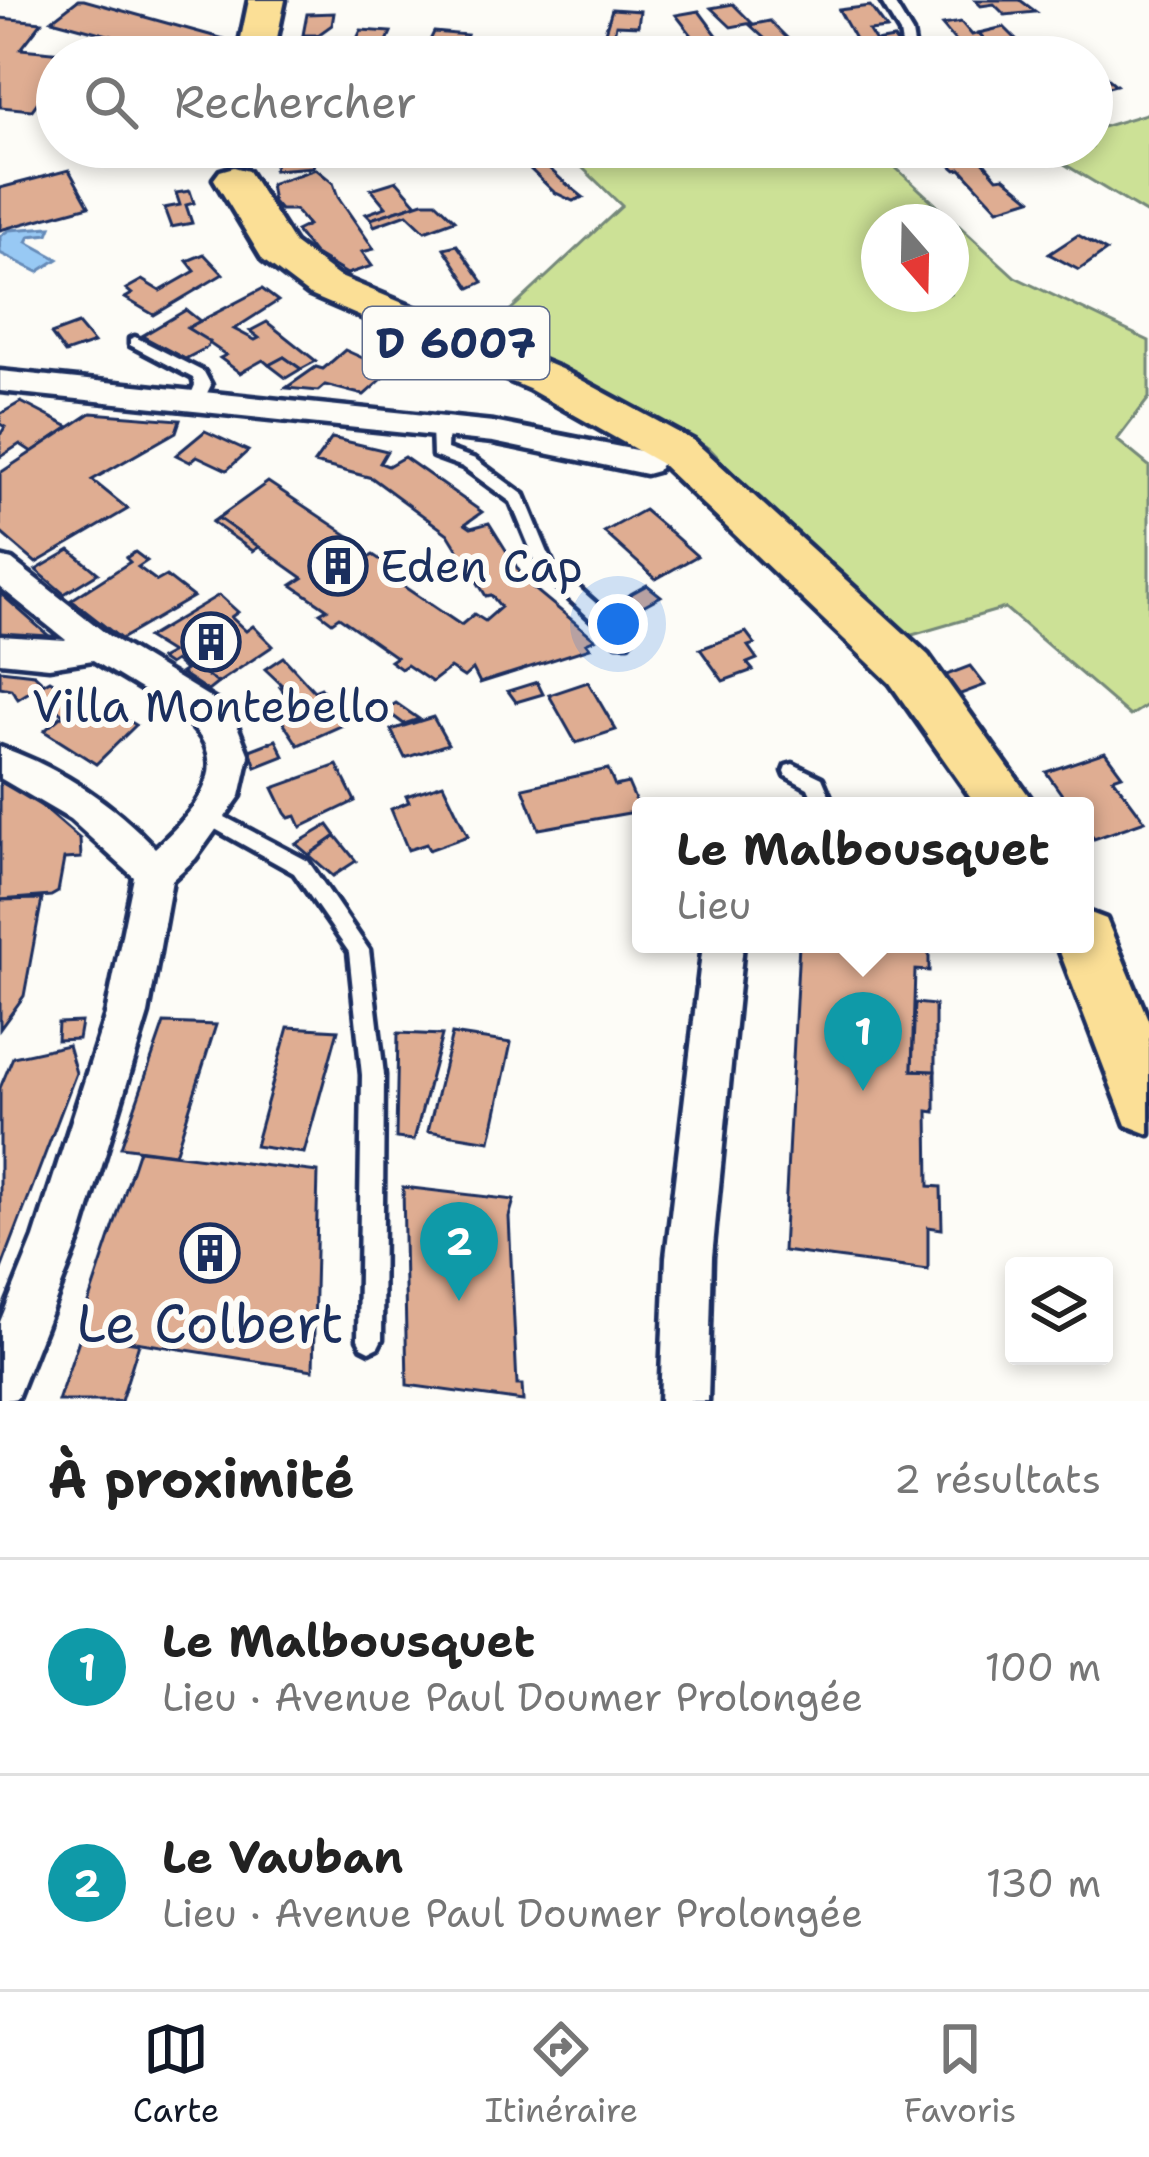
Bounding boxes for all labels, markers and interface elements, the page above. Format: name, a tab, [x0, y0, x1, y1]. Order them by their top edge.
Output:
search box	[36, 36, 1113, 168]
icon: search	[78, 69, 144, 135]
text: Rechercher	[174, 72, 417, 132]
north arrow	[861, 204, 969, 312]
road number: D 6007	[363, 307, 549, 379]
building icon: Eden Cap	[307, 535, 369, 597]
place label: Eden Cap	[380, 536, 583, 596]
your location	[588, 594, 648, 654]
building icon: Villa Montebello	[180, 611, 242, 673]
place label: Villa Montebello	[32, 676, 390, 736]
popup	[632, 797, 1094, 953]
text: Le Malbousquet	[677, 819, 1050, 879]
text: Lieu	[677, 879, 751, 931]
pin: 1	[824, 992, 902, 1091]
pin: 2	[420, 1202, 498, 1301]
building icon: Le Colbert	[179, 1222, 241, 1284]
map controls	[1005, 1257, 1113, 1365]
button: layers	[1005, 1257, 1113, 1365]
place label: Le Colbert	[76, 1287, 344, 1359]
text: À proximité	[48, 1445, 355, 1513]
text: 2 résultats	[894, 1453, 1101, 1505]
text: Le Malbousquet	[162, 1611, 535, 1671]
text: 1	[78, 1641, 96, 1693]
text: 100 m	[985, 1641, 1101, 1693]
text: Lieu · Avenue Paul Doumer Prolongée	[162, 1671, 863, 1723]
text: Le Vauban	[162, 1827, 404, 1887]
text: 2	[73, 1857, 101, 1909]
text: 130 m	[986, 1857, 1101, 1909]
text: Lieu · Avenue Paul Doumer Prolongée	[162, 1887, 863, 1939]
tab: Carte	[133, 2016, 219, 2133]
tab: Itinéraire	[485, 2016, 638, 2133]
tab: Favoris	[904, 2016, 1016, 2133]

